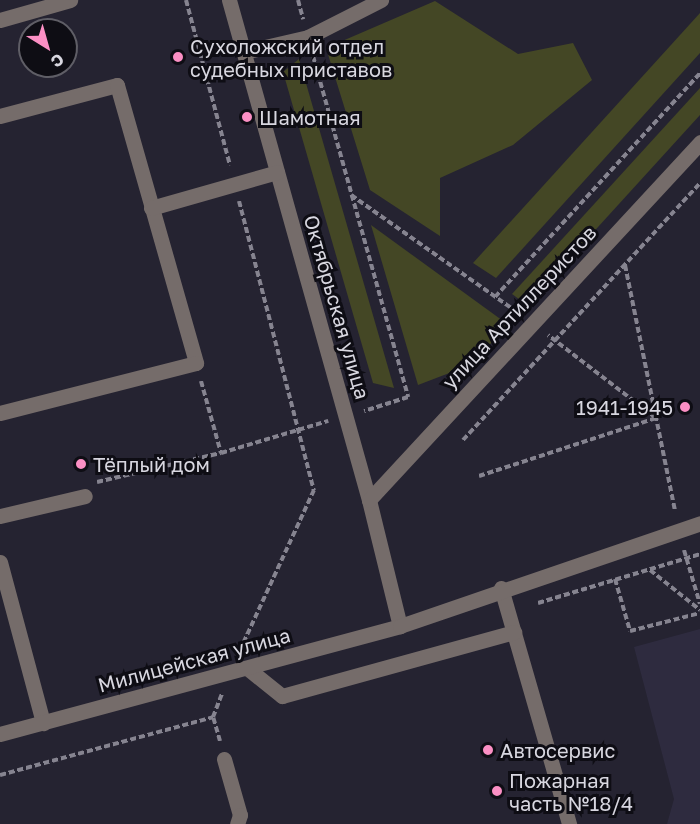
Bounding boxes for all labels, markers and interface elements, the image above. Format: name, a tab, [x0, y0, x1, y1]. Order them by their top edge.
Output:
north arrow	[18, 18, 78, 78]
place label: Сухоложский отдел судебных приставов	[190, 34, 392, 81]
text: С	[47, 49, 68, 72]
marker: Сухоложский отдел судебных приставов	[171, 50, 185, 64]
place label: Шамотная	[259, 105, 361, 129]
marker: Шамотная	[240, 110, 254, 124]
street label: Октябрьская улица	[299, 212, 375, 402]
street label: улица Артиллеристов	[437, 220, 601, 394]
place label: 1941-1945	[576, 395, 673, 419]
marker: 1941-1945	[678, 400, 692, 414]
place label: Тёплый дом	[93, 452, 210, 476]
marker: Тёплый дом	[74, 457, 88, 471]
street label: Милицейская улица	[95, 623, 293, 697]
place label: Автосервис	[500, 738, 615, 762]
marker: Автосервис	[481, 743, 495, 757]
place label: Пожарная часть №18/4	[509, 768, 633, 815]
marker: Пожарная часть №18/4	[490, 784, 504, 798]

